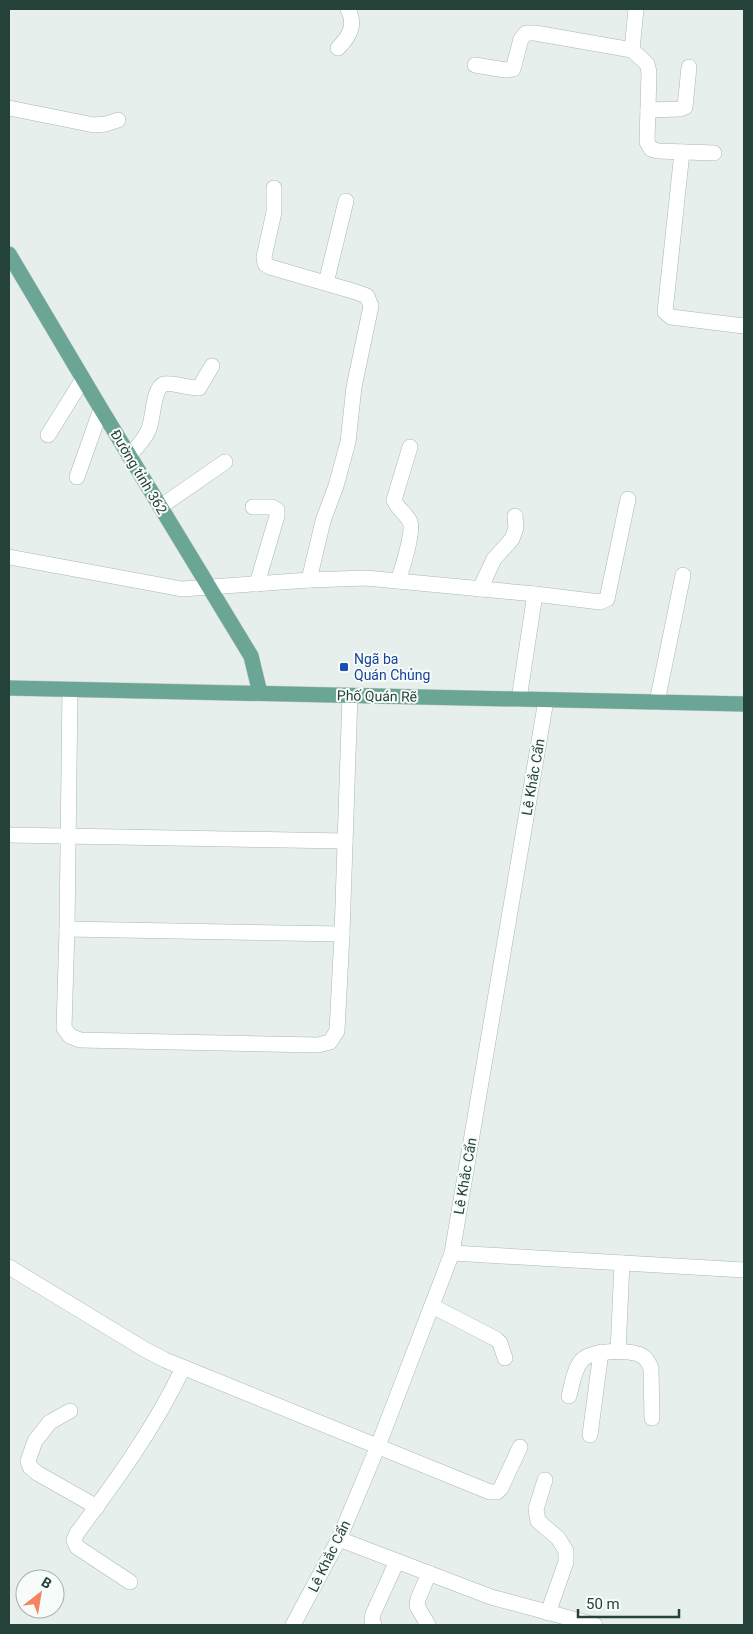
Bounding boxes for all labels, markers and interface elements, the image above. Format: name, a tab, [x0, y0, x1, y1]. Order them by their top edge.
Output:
street label: Đường tỉnh 362	[107, 427, 171, 517]
place label: Ngã ba Quán Chủng	[354, 651, 430, 683]
marker: Ngã ba Quán Chủng	[338, 661, 350, 673]
street label: Phố Quán Rẽ	[337, 687, 417, 705]
street label: Lê Khắc Cẩn	[518, 737, 548, 817]
street label: Lê Khắc Cẩn	[450, 1136, 480, 1216]
street label: Lê Khắc Cẩn	[305, 1518, 353, 1594]
north arrow	[15, 1569, 65, 1619]
text: B	[39, 1574, 55, 1592]
scale bar	[578, 1586, 679, 1618]
text: 50 m	[586, 1595, 620, 1613]

